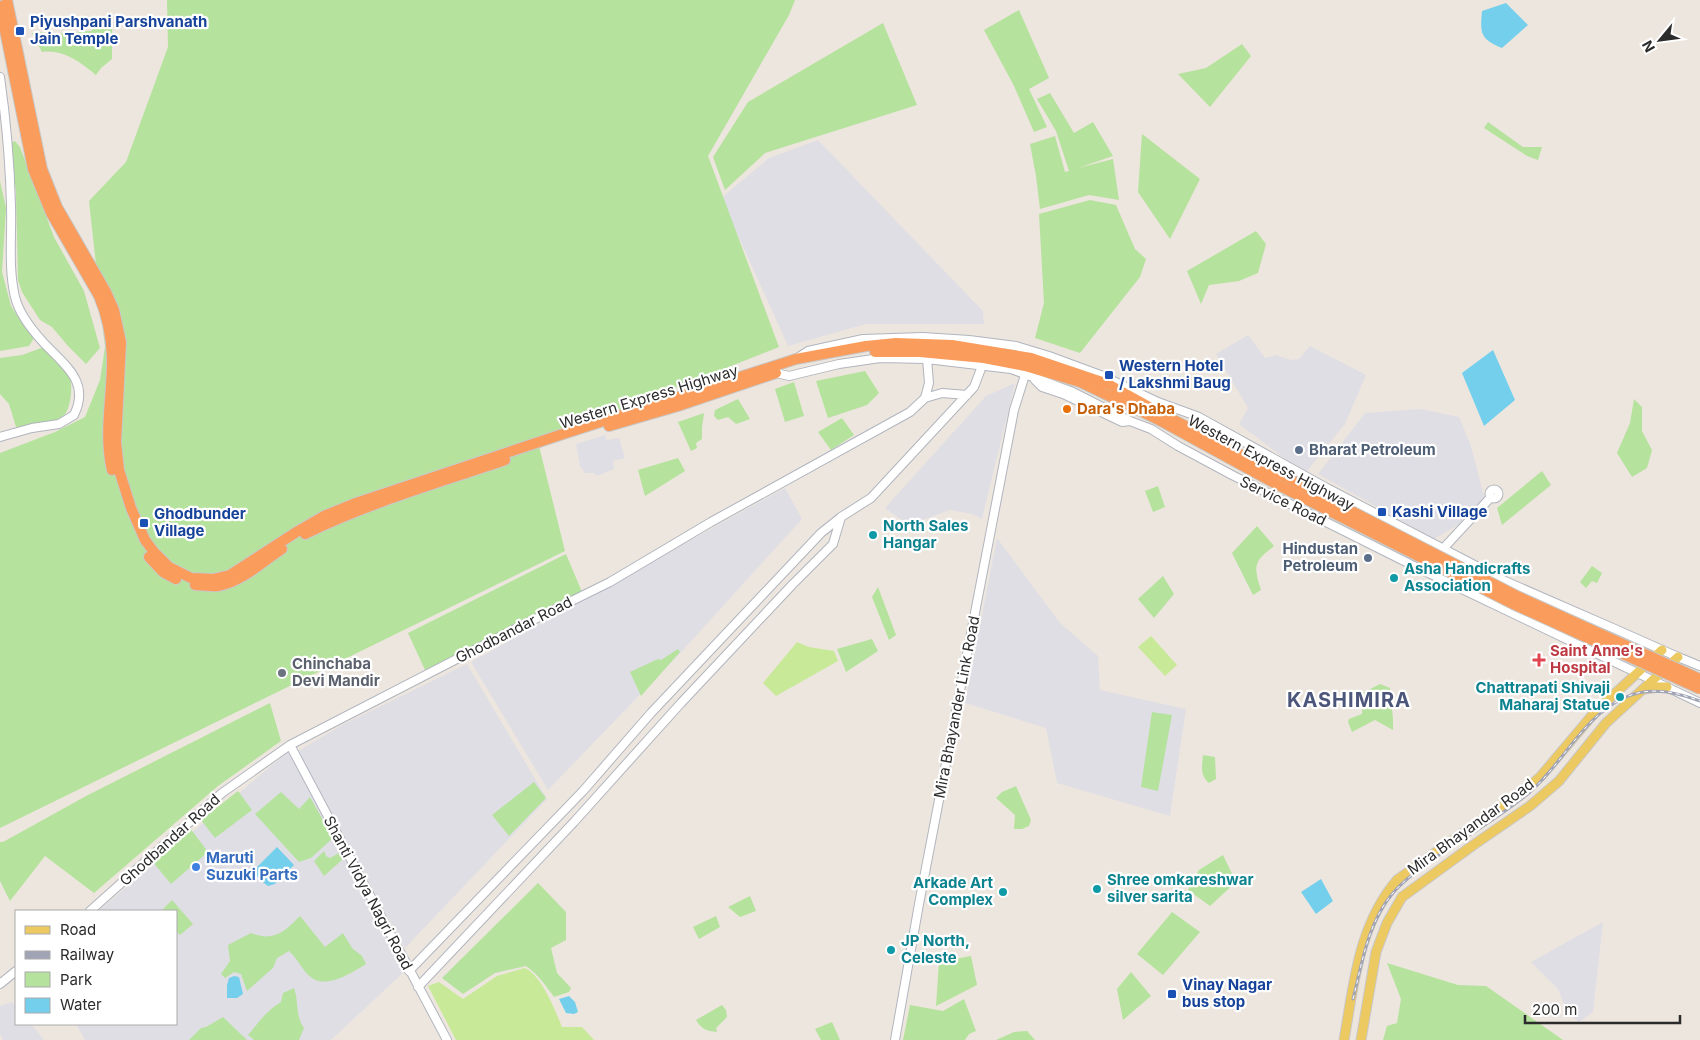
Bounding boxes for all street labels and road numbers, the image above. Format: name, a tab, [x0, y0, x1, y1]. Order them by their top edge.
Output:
street label: Western Express Highway	[557, 360, 741, 433]
street label: Western Express Highway	[1185, 411, 1358, 515]
street label: Service Road	[1237, 471, 1330, 530]
street label: Ghodbandar Road	[452, 592, 575, 667]
street label: Mira Bhayander Link Road	[929, 614, 984, 800]
street label: Mira Bhayandar Road	[1404, 774, 1538, 879]
street label: Ghodbandar Road	[116, 790, 224, 890]
street label: Shanti Vidya Nagri Road	[320, 813, 417, 973]

